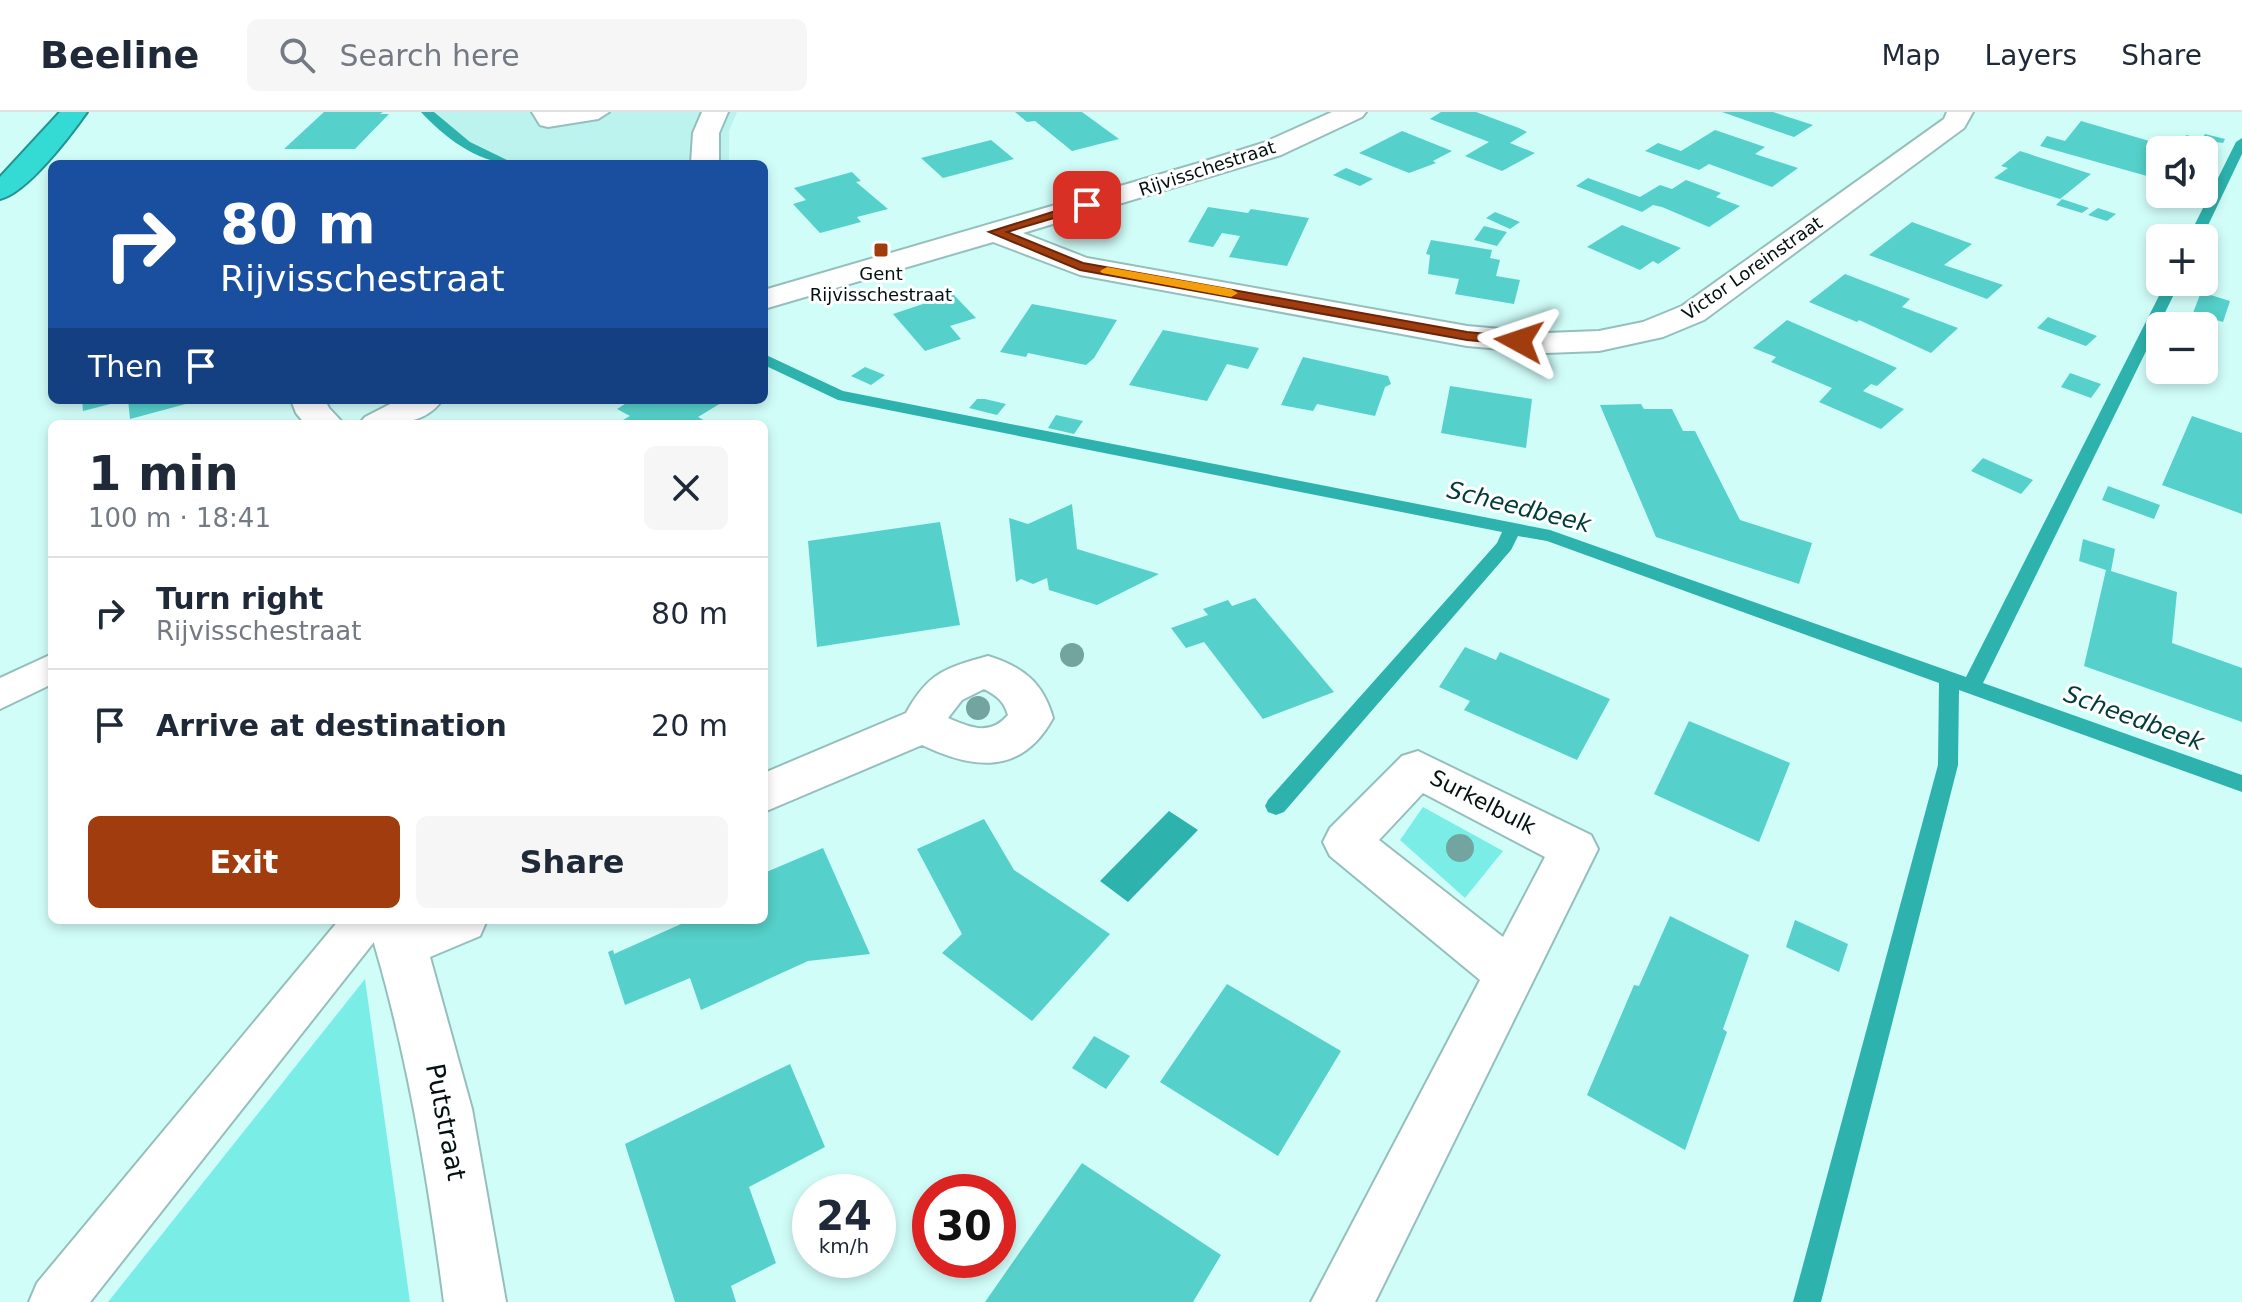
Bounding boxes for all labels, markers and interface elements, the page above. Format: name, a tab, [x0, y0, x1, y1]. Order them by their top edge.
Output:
search box	[247, 19, 807, 91]
text: Beeline	[40, 33, 199, 77]
icon: search	[275, 33, 319, 77]
text: Search here	[339, 38, 520, 73]
text: Map	[1881, 39, 1941, 72]
text: Layers	[1985, 39, 2077, 72]
text: Share	[2121, 39, 2202, 72]
street label: Rijvisschestraat	[1136, 136, 1278, 200]
map controls	[2146, 136, 2218, 384]
button: sound	[2146, 136, 2218, 208]
pin	[1053, 171, 1121, 239]
icon: arrive	[1065, 183, 1109, 227]
text: 80 m	[220, 191, 376, 256]
icon: right	[88, 192, 192, 296]
street label: Victor Loreinstraat	[1678, 212, 1826, 324]
button: +	[2146, 224, 2218, 296]
marker: Gent Rijvisschestraat	[872, 241, 890, 259]
text: Rijvisschestraat	[220, 258, 505, 299]
place label: Gent Rijvisschestraat	[810, 263, 952, 305]
position arrow	[1477, 299, 1561, 383]
button: −	[2146, 312, 2218, 384]
icon: arrive	[179, 344, 223, 388]
text: Then	[88, 349, 163, 384]
text: 1 min	[88, 445, 239, 501]
button: close	[644, 446, 728, 530]
water label: Scheedbeek	[1444, 476, 1595, 539]
text: 100 m · 18:41	[88, 503, 271, 533]
text: Turn right	[156, 581, 323, 616]
icon: right	[88, 591, 132, 635]
text: 80 m	[651, 596, 728, 631]
text: Rijvisschestraat	[156, 616, 361, 646]
water label: Scheedbeek	[2060, 680, 2209, 757]
icon: arrive	[88, 703, 132, 747]
text: Arrive at destination	[156, 708, 507, 743]
text: 20 m	[651, 708, 728, 743]
street label: Surkelbulk	[1426, 765, 1540, 839]
button: Exit	[88, 816, 400, 908]
button: Share	[416, 816, 728, 908]
street label: Putstraat	[420, 1061, 472, 1183]
speed limit sign: 30	[912, 1174, 1016, 1278]
text: 24	[816, 1193, 872, 1239]
text: km/h	[819, 1234, 869, 1258]

